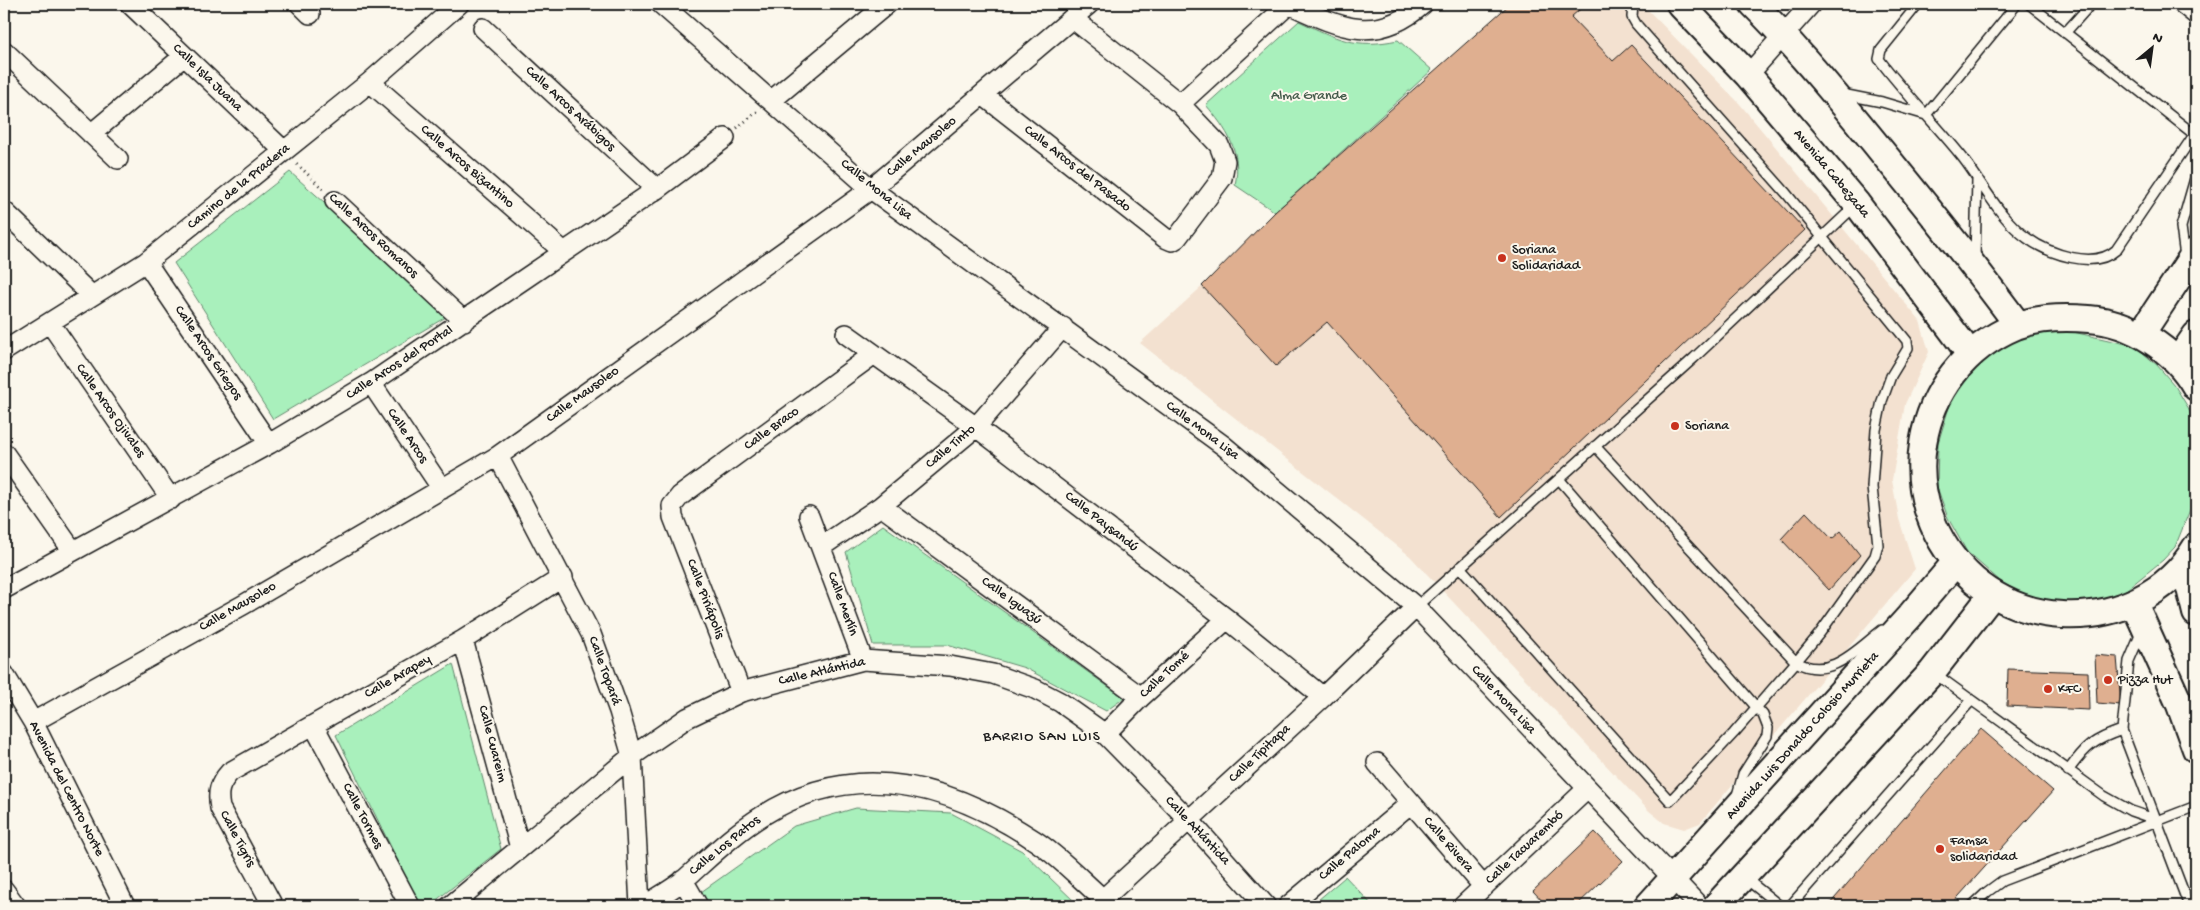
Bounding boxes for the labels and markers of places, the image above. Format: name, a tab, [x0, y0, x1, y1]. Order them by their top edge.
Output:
place label: Soriana Solidaridad	[1512, 242, 1582, 275]
marker: Soriana Solidaridad	[1496, 252, 1508, 264]
place label: Soriana	[1685, 418, 1730, 435]
marker: Soriana	[1669, 420, 1681, 432]
place label: Pizza Hut	[2117, 672, 2174, 689]
marker: Pizza Hut	[2102, 674, 2114, 686]
place label: KFC	[2058, 681, 2082, 698]
marker: KFC	[2042, 683, 2054, 695]
place label: Famsa solidaridad	[1949, 833, 2018, 866]
marker: Famsa solidaridad	[1934, 843, 1946, 855]

